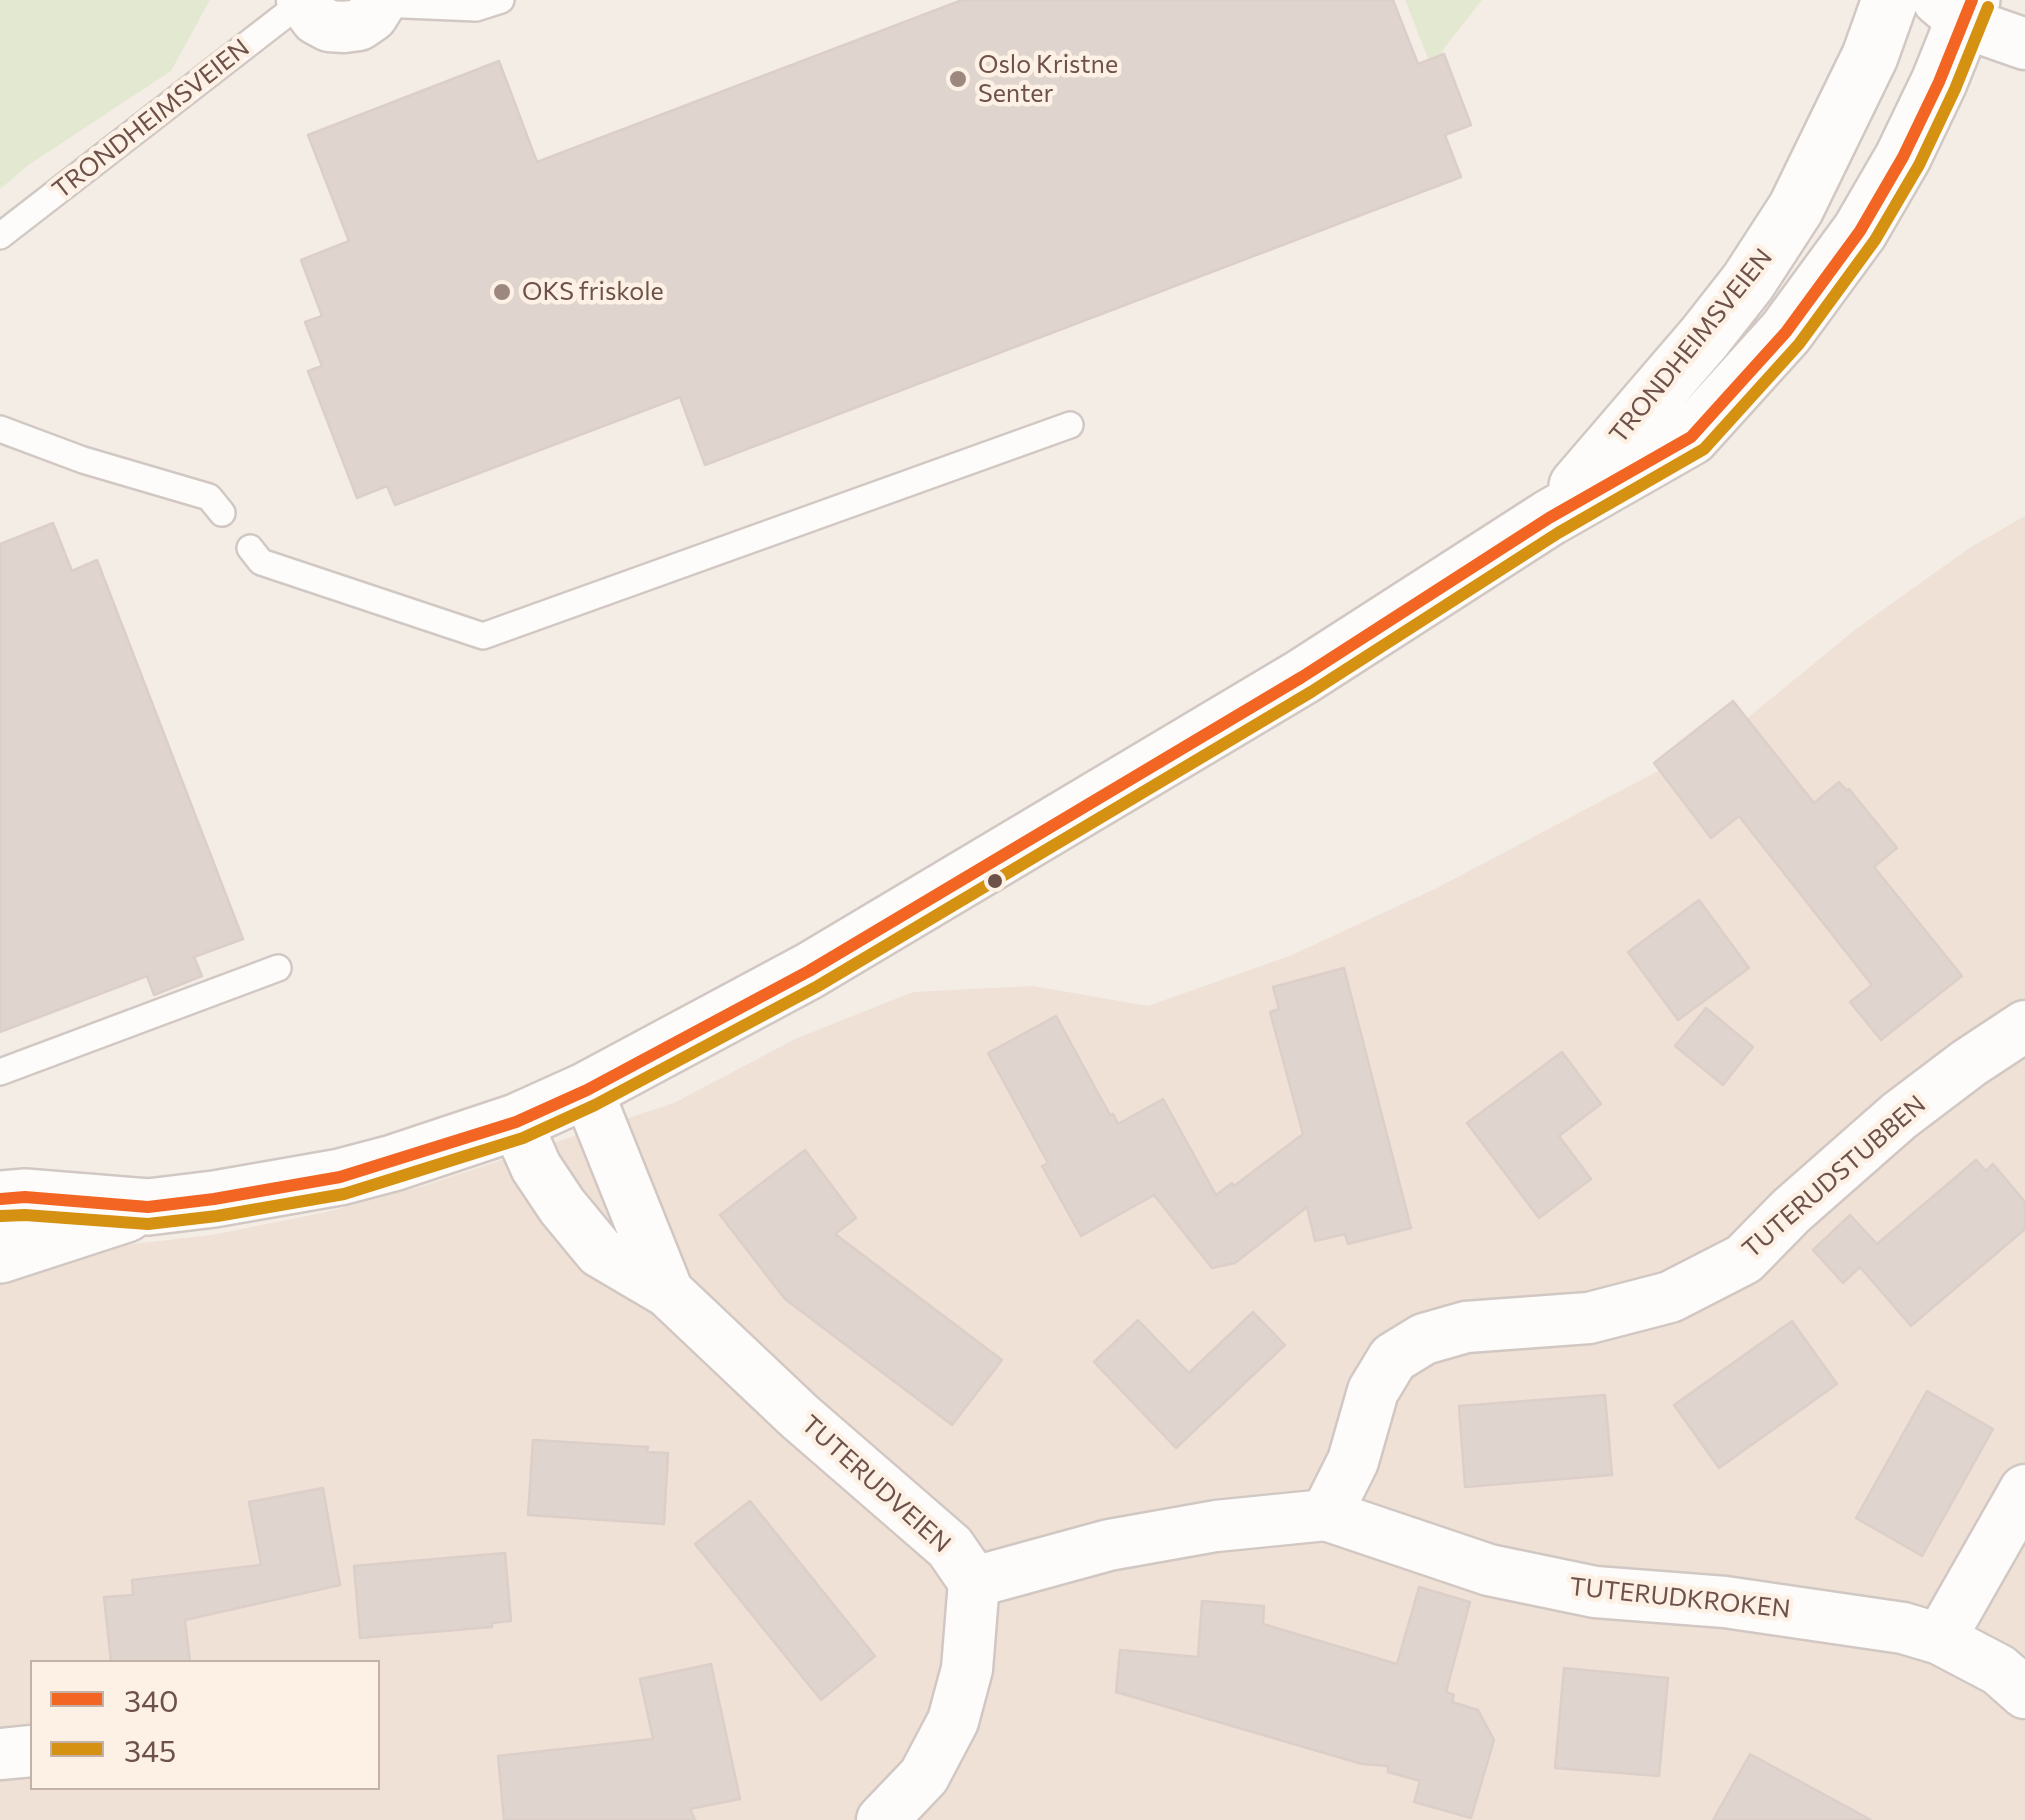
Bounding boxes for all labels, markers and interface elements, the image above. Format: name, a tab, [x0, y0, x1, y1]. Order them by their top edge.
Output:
street label: TRONDHEIMSVEIEN	[47, 33, 255, 205]
place label: Oslo Kristne Senter	[978, 50, 1118, 109]
marker: Oslo Kristne Senter	[947, 68, 969, 90]
street label: TRONDHEIMSVEIEN	[1603, 243, 1779, 449]
place label: OKS friskole	[522, 277, 664, 307]
marker: OKS friskole	[491, 281, 513, 303]
unlabelled marker	[985, 871, 1005, 891]
street label: TUTERUDSTUBBEN	[1736, 1089, 1932, 1265]
street label: TUTERUDVEIEN	[795, 1409, 957, 1559]
street label: TUTERUDKROKEN	[1568, 1571, 1792, 1625]
legend	[30, 1660, 380, 1790]
text: 340	[124, 1681, 179, 1718]
text: 345	[124, 1731, 176, 1768]

